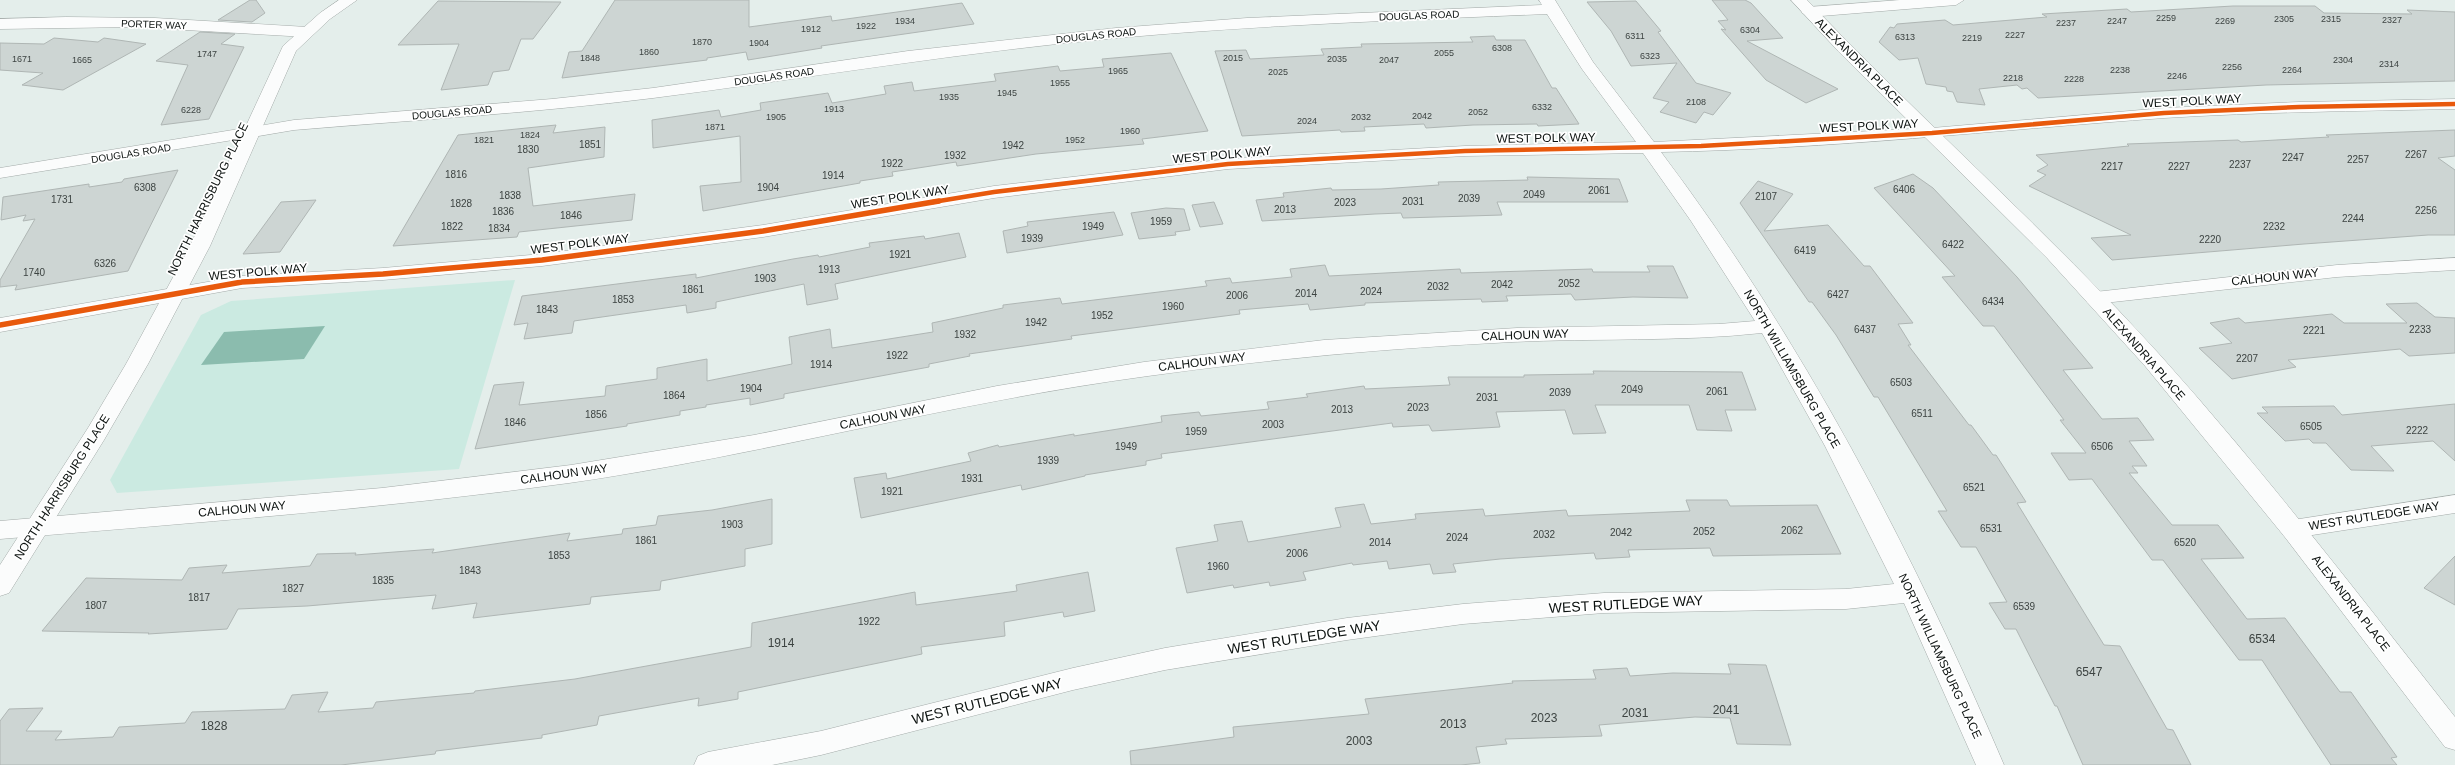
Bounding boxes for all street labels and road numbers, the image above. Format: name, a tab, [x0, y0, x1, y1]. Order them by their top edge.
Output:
street label: DOUGLAS ROAD	[1379, 9, 1459, 22]
street label: ALEXANDRIA PLACE	[1812, 15, 1906, 109]
street label: PORTER WAY	[121, 18, 187, 31]
street label: DOUGLAS ROAD	[1055, 26, 1137, 45]
street label: DOUGLAS ROAD	[733, 65, 815, 88]
street label: WEST POLK WAY	[2142, 91, 2242, 111]
street label: DOUGLAS ROAD	[411, 104, 493, 121]
street label: WEST POLK WAY	[1819, 116, 1919, 136]
street label: NORTH HARRISBURG PLACE	[165, 120, 251, 278]
street label: WEST POLK WAY	[1496, 130, 1596, 146]
street label: DOUGLAS ROAD	[90, 142, 172, 165]
street label: WEST POLK WAY	[1172, 144, 1272, 166]
street label: WEST POLK WAY	[850, 182, 950, 212]
street label: WEST POLK WAY	[530, 231, 630, 257]
street label: WEST POLK WAY	[208, 261, 308, 283]
street label: CALHOUN WAY	[2231, 265, 2319, 289]
street label: NORTH WILLIAMSBURG PLACE	[1741, 287, 1843, 451]
street label: ALEXANDRIA PLACE	[2100, 305, 2188, 403]
street label: CALHOUN WAY	[1481, 326, 1569, 344]
street label: CALHOUN WAY	[1157, 350, 1247, 374]
street label: CALHOUN WAY	[838, 402, 928, 432]
street label: NORTH HARRISBURG PLACE	[11, 412, 113, 562]
street label: CALHOUN WAY	[519, 461, 609, 487]
street label: CALHOUN WAY	[198, 498, 286, 520]
street label: WEST RUTLEDGE WAY	[2307, 499, 2441, 533]
street label: ALEXANDRIA PLACE	[2309, 552, 2393, 654]
street label: NORTH WILLIAMSBURG PLACE	[1896, 571, 1984, 741]
street label: WEST RUTLEDGE WAY	[1548, 592, 1704, 616]
street label: WEST RUTLEDGE WAY	[1226, 617, 1382, 657]
street label: WEST RUTLEDGE WAY	[910, 674, 1065, 727]

